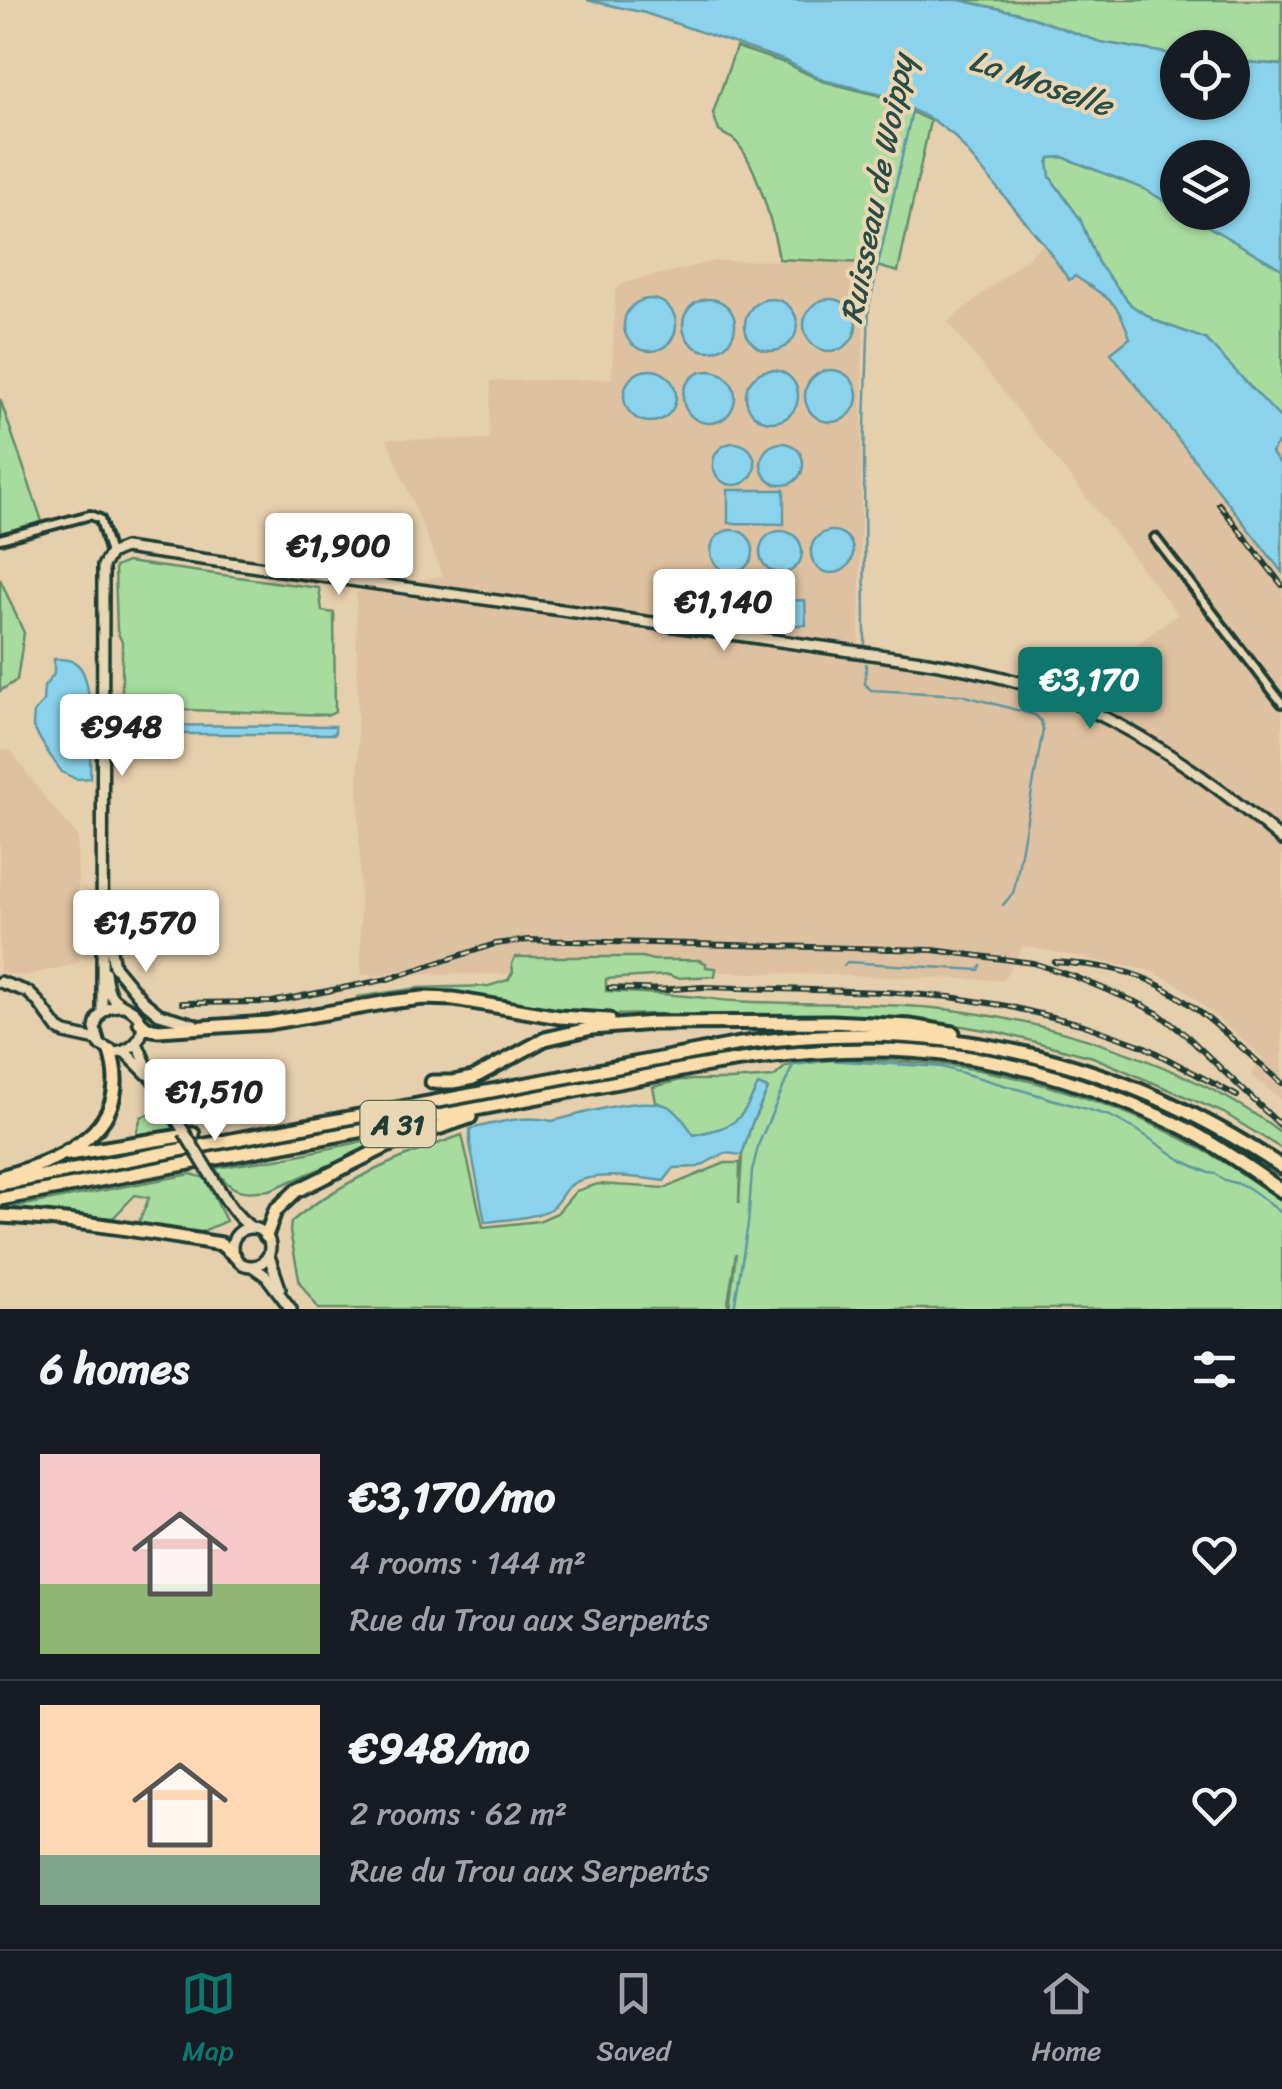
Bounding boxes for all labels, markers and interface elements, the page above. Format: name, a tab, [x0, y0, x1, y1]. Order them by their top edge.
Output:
map controls	[1160, 30, 1250, 230]
button: locate	[1160, 30, 1250, 120]
water label: La Moselle	[962, 32, 1123, 135]
water label: Ruisseau de Woippy	[823, 45, 932, 328]
button: layers	[1160, 140, 1250, 230]
pin: €1,900	[258, 513, 420, 598]
text: €1,900	[287, 517, 391, 574]
pin: €1,140	[643, 569, 805, 654]
text: €1,140	[675, 573, 773, 630]
pin: €3,170	[1009, 647, 1171, 732]
text: €3,170	[1040, 651, 1140, 708]
pin: €948	[63, 694, 181, 779]
text: €948	[82, 698, 162, 755]
pin: €1,570	[65, 890, 227, 975]
text: €1,570	[95, 894, 197, 951]
pin: €1,510	[134, 1059, 296, 1144]
text: €1,510	[166, 1063, 264, 1120]
road number: A 31	[360, 1101, 436, 1147]
text: 6 homes	[40, 1332, 189, 1406]
icon: filters	[1187, 1342, 1242, 1397]
text: €3,170/mo	[350, 1460, 555, 1534]
icon: home	[120, 1494, 240, 1614]
icon: heart	[1187, 1527, 1242, 1582]
text: 4 rooms · 144 m²	[350, 1534, 586, 1591]
text: Rue du Trou aux Serpents	[350, 1591, 709, 1648]
text: €948/mo	[350, 1711, 530, 1785]
icon: home	[120, 1745, 240, 1865]
icon: heart	[1187, 1778, 1242, 1833]
text: 2 rooms · 62 m²	[350, 1785, 567, 1842]
text: Rue du Trou aux Serpents	[350, 1842, 709, 1899]
tab: Map	[181, 1966, 236, 2075]
tab: Saved	[597, 1966, 670, 2075]
tab: Home	[1032, 1966, 1101, 2075]

